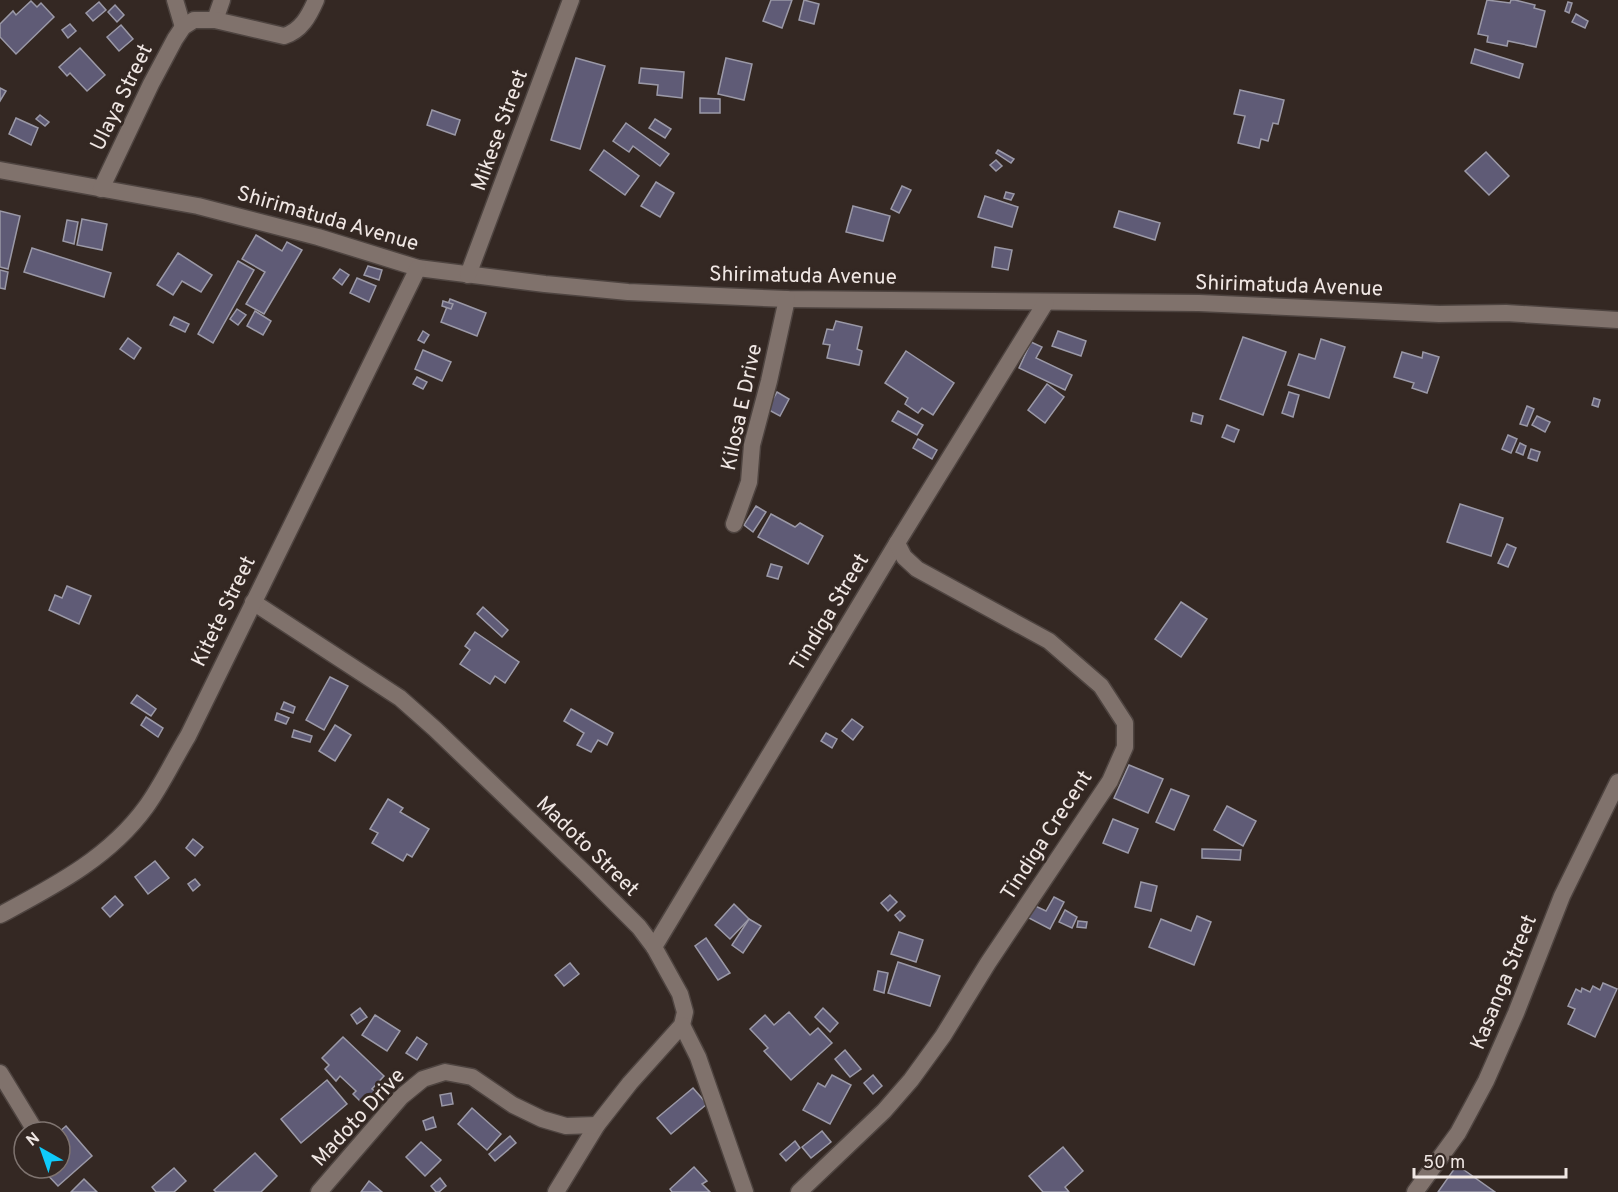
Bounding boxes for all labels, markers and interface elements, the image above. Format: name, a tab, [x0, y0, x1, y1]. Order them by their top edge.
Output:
street label: Ulaya Street	[85, 40, 160, 155]
street label: Mikese Street	[466, 66, 535, 195]
street label: Shirimatuda Avenue	[233, 181, 422, 258]
street label: Shirimatuda Avenue	[709, 261, 897, 292]
street label: Shirimatuda Avenue	[1195, 270, 1383, 303]
street label: Kilosa E Drive	[716, 341, 769, 473]
street label: Tindiga Street	[785, 549, 876, 677]
street label: Kitete Street	[186, 552, 263, 671]
street label: Tindiga Crecent	[995, 766, 1099, 906]
street label: Madoto Street	[530, 791, 644, 903]
street label: Kasanga Street	[1465, 911, 1544, 1054]
street label: Madoto Drive	[307, 1063, 412, 1173]
north arrow	[12, 1120, 72, 1180]
text: N	[23, 1129, 44, 1151]
scale bar	[1414, 1141, 1566, 1179]
text: 50 m	[1423, 1152, 1465, 1175]

